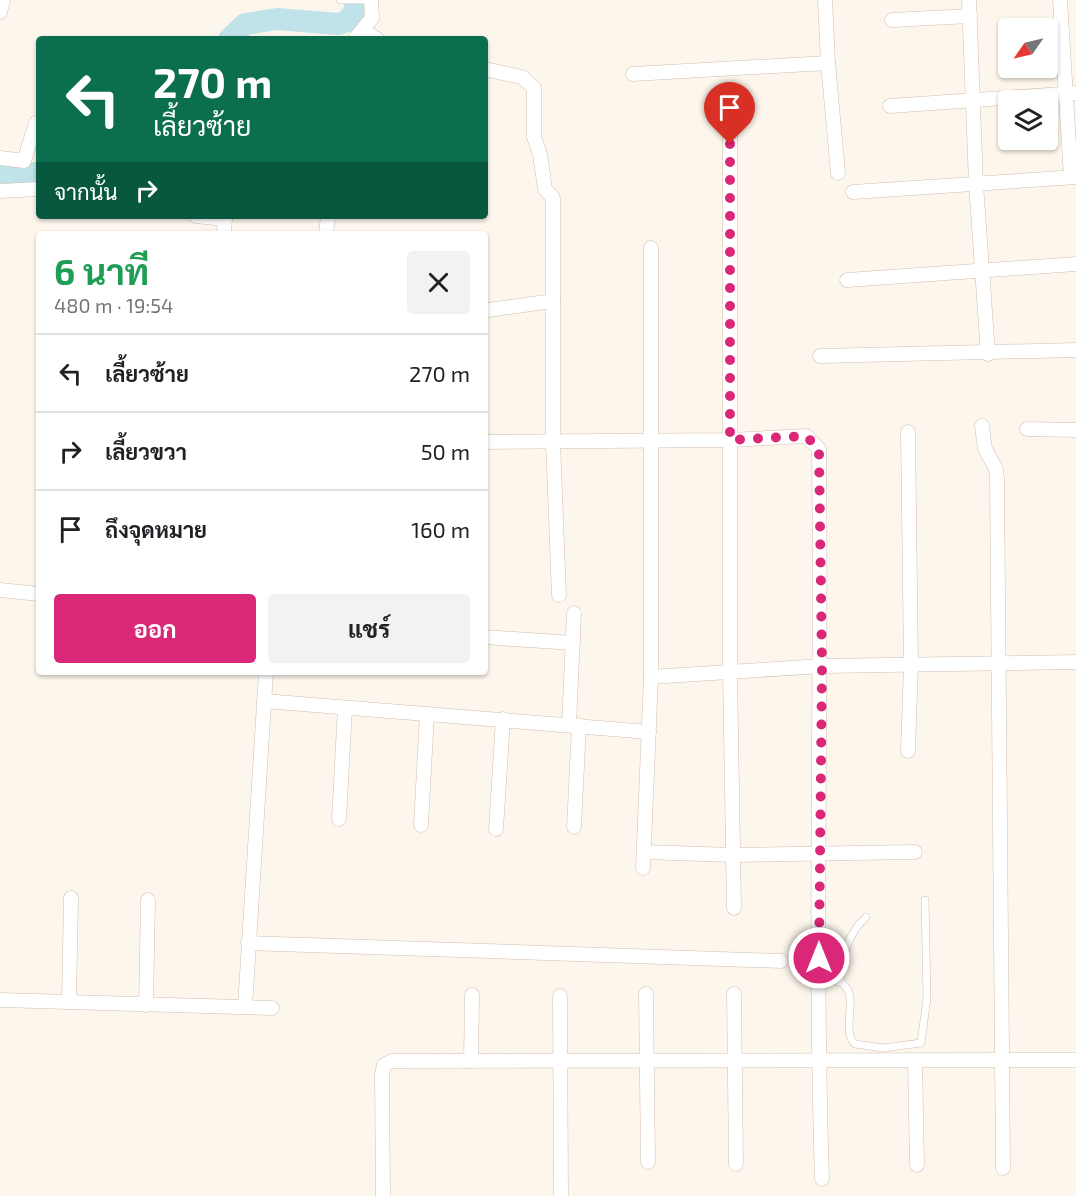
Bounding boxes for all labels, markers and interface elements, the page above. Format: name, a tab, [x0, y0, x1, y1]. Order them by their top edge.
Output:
north arrow	[998, 18, 1058, 78]
map controls	[998, 18, 1058, 150]
text: 270 m	[153, 56, 272, 106]
icon: left	[54, 60, 132, 138]
pin	[704, 82, 755, 144]
button: layers	[998, 90, 1058, 150]
icon: arrive	[713, 91, 746, 124]
text: เลี้ยวซ้าย	[153, 109, 251, 141]
icon: right	[130, 174, 163, 207]
text: จากนั้น	[54, 178, 118, 204]
text: 6 นาที	[54, 249, 149, 292]
button: close	[407, 251, 470, 314]
text: 480 m · 19:54	[54, 293, 173, 317]
icon: left	[54, 357, 87, 390]
text: เลี้ยวซ้าย	[105, 360, 189, 386]
text: 270 m	[409, 360, 470, 386]
icon: right	[54, 435, 87, 468]
text: เลี้ยวขวา	[105, 438, 187, 464]
text: 50 m	[421, 438, 470, 464]
icon: arrive	[54, 513, 87, 546]
text: ถึงจุดหมาย	[105, 516, 207, 542]
text: 160 m	[411, 516, 470, 542]
button: ออก	[54, 594, 256, 663]
button: แชร์	[268, 594, 470, 663]
position arrow	[787, 926, 851, 990]

